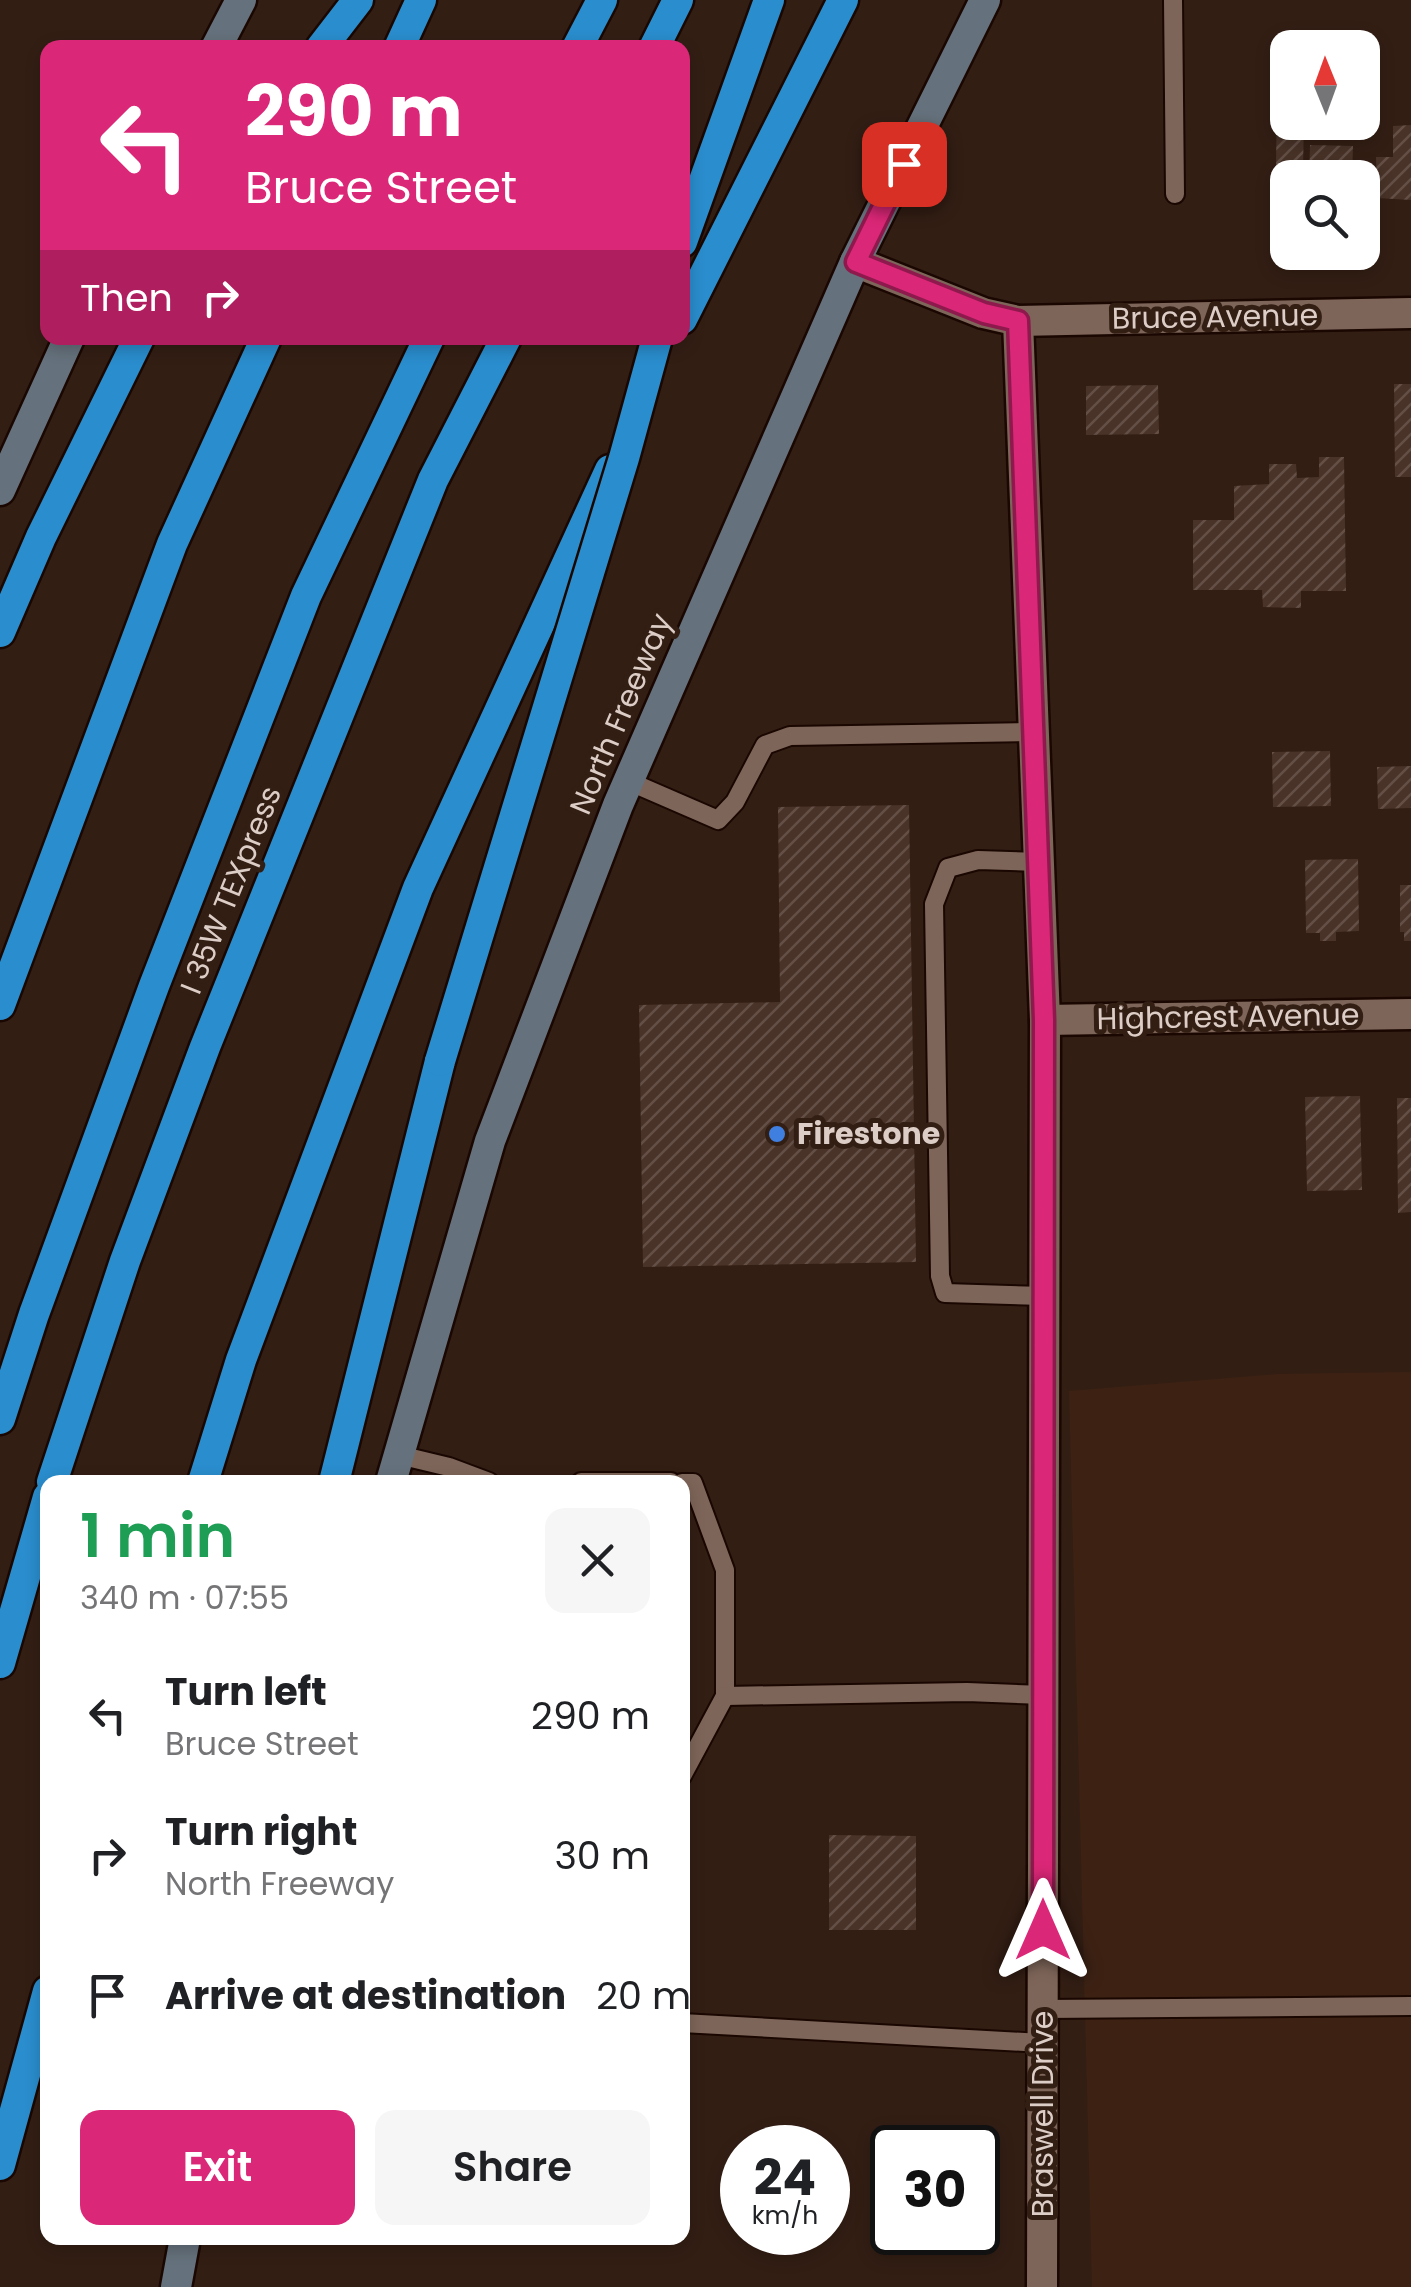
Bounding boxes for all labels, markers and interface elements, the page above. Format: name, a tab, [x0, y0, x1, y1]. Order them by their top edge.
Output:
north arrow	[1270, 30, 1380, 140]
map controls	[1270, 30, 1380, 270]
text: 290 m	[245, 62, 463, 161]
icon: left	[80, 80, 210, 210]
pin	[862, 122, 947, 207]
icon: arrive	[877, 137, 932, 192]
text: Bruce Street	[245, 156, 517, 219]
button: search	[1270, 160, 1380, 270]
icon: right	[193, 270, 248, 325]
text: Then	[80, 271, 173, 324]
street label: Bruce Avenue	[1112, 293, 1318, 340]
street label: North Freeway	[559, 606, 682, 821]
street label: I 35W TEXpress	[169, 779, 292, 1000]
street label: Highcrest Avenue	[1096, 993, 1360, 1040]
place label: Firestone	[797, 1112, 940, 1155]
marker: Firestone	[766, 1123, 788, 1145]
text: 1 min	[80, 1494, 235, 1578]
button: close	[545, 1508, 650, 1613]
text: 340 m · 07:55	[80, 1575, 289, 1620]
text: Turn left	[165, 1665, 327, 1718]
icon: left	[80, 1688, 135, 1743]
text: 290 m	[531, 1689, 650, 1742]
text: Bruce Street	[165, 1721, 359, 1766]
text: Turn right	[165, 1805, 357, 1858]
icon: right	[80, 1828, 135, 1883]
text: 30 m	[554, 1829, 650, 1882]
text: North Freeway	[165, 1861, 394, 1906]
position arrow	[991, 1878, 1095, 1982]
icon: arrive	[80, 1968, 135, 2023]
text: Arrive at destination	[165, 1969, 566, 2022]
text: 20 m	[596, 1969, 691, 2022]
street label: Braswell Drive	[1021, 2011, 1064, 2217]
button: Exit	[80, 2110, 355, 2225]
button: Share	[375, 2110, 650, 2225]
speed limit sign: 30	[870, 2125, 1000, 2255]
text: 24	[754, 2142, 816, 2213]
text: km/h	[752, 2198, 818, 2233]

